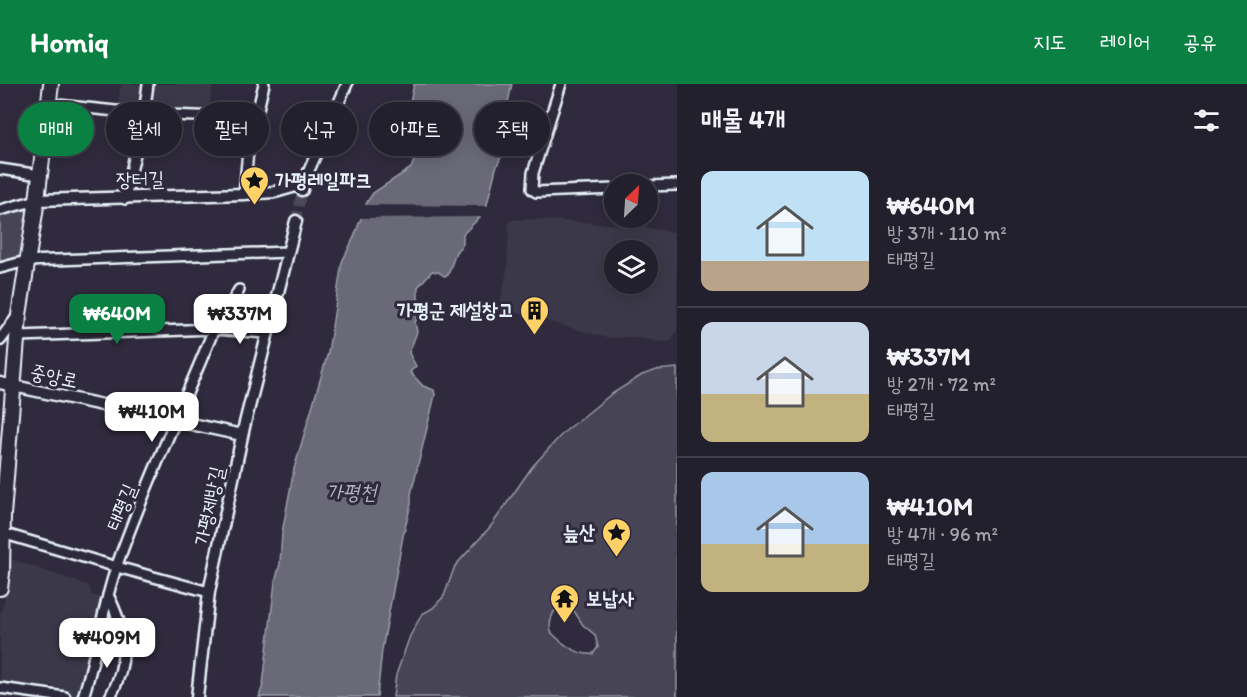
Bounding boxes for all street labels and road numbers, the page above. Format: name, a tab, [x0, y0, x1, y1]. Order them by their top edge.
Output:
street label: 장터길	[116, 167, 164, 191]
street label: 중앙로	[28, 359, 80, 393]
street label: 가평제방길	[189, 464, 229, 548]
street label: 태평길	[101, 480, 141, 534]

